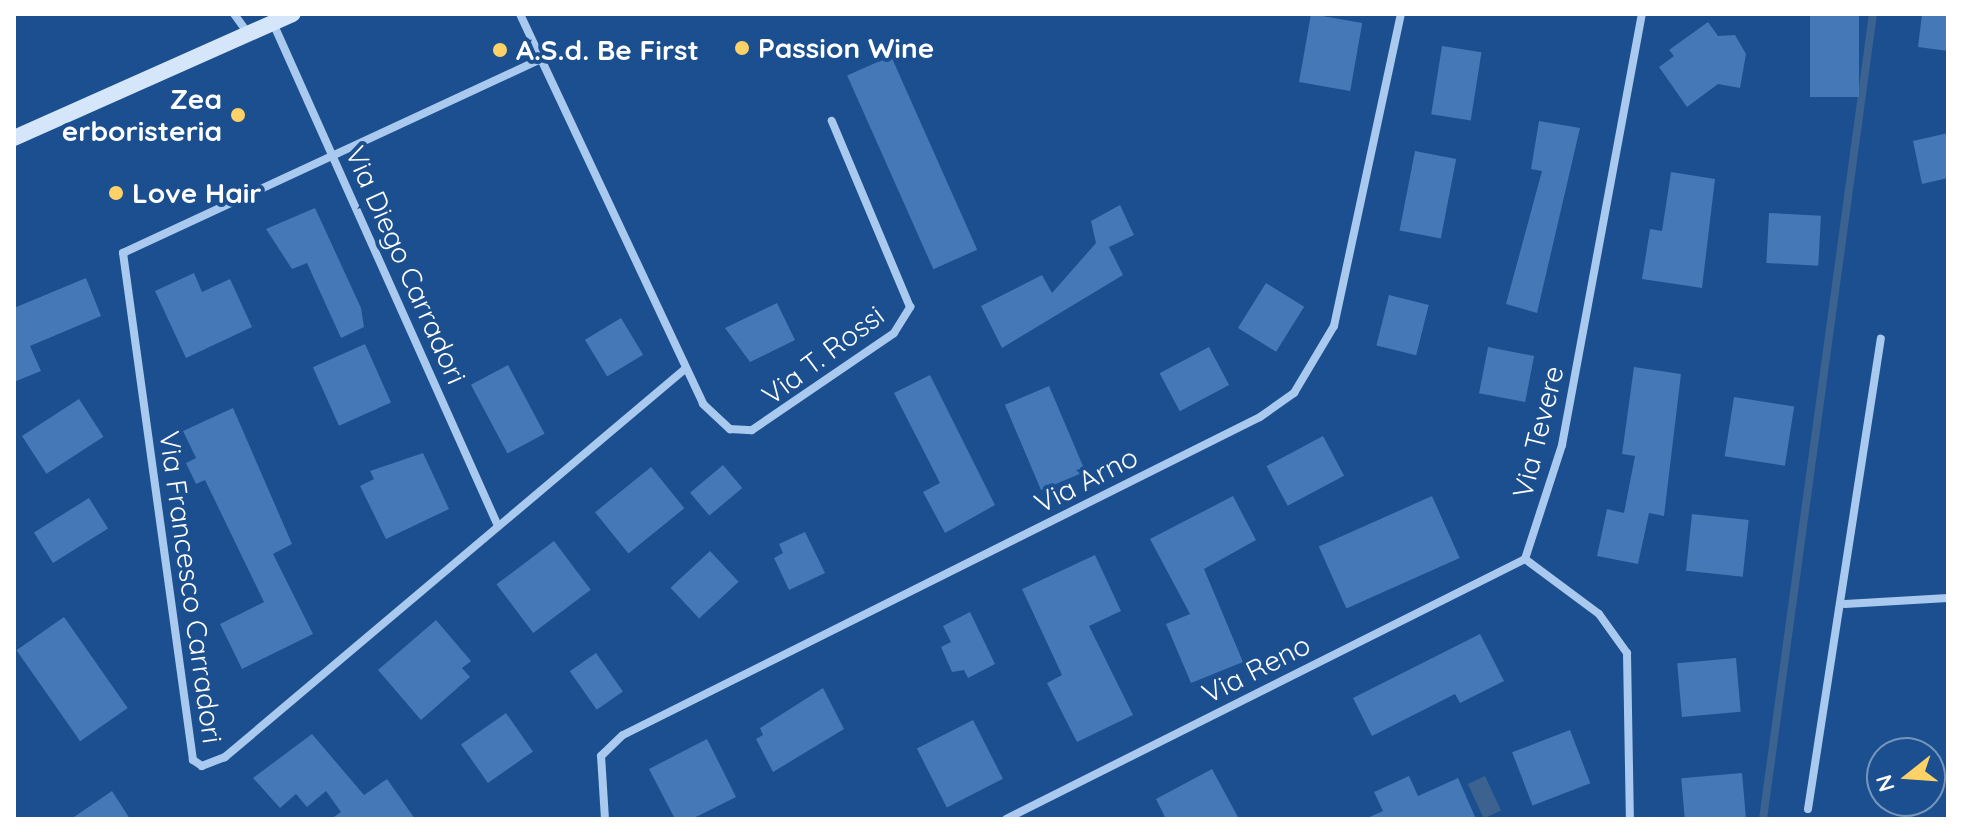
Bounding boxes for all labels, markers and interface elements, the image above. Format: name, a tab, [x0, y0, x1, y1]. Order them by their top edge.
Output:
place label: Passion Wine	[758, 31, 934, 65]
place label: A.S.d. Be First	[516, 33, 699, 67]
marker: Passion Wine	[733, 39, 751, 57]
marker: A.S.d. Be First	[491, 41, 509, 59]
place label: Zea erboristeria	[62, 82, 222, 148]
marker: Zea erboristeria	[229, 106, 247, 124]
street label: Via Diego Carradori	[338, 141, 474, 389]
place label: Love Hair	[132, 176, 261, 210]
marker: Love Hair	[107, 184, 125, 202]
street label: Via T. Rossi	[755, 298, 891, 412]
street label: Via Tevere	[1505, 362, 1571, 502]
street label: Via Francesco Carradori	[152, 429, 230, 745]
street label: Via Arno	[1029, 440, 1143, 520]
street label: Via Reno	[1196, 628, 1316, 710]
north arrow	[1866, 737, 1946, 817]
text: N	[1869, 772, 1901, 795]

